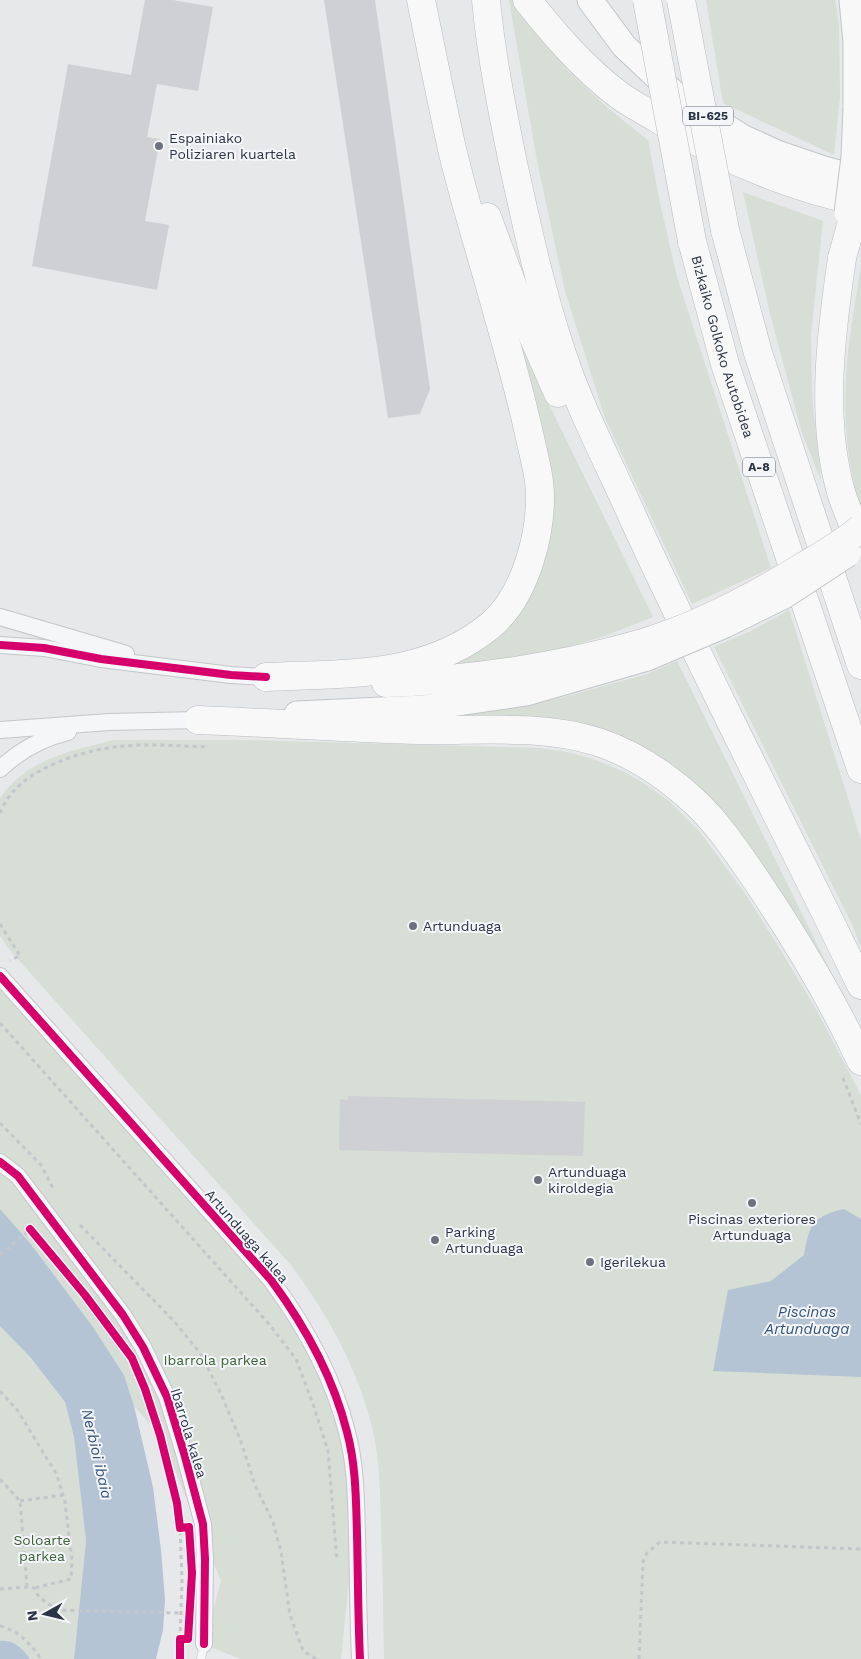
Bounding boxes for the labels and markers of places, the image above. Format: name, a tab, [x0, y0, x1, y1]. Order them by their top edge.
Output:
place label: Espainiako Poliziaren kuartela	[169, 130, 296, 162]
marker: Espainiako Poliziaren kuartela	[153, 140, 165, 152]
place label: Artunduaga	[423, 918, 501, 934]
marker: Artunduaga	[407, 920, 419, 932]
place label: Artunduaga kiroldegia	[548, 1164, 626, 1196]
marker: Artunduaga kiroldegia	[532, 1174, 544, 1186]
marker: Piscinas exteriores Artunduaga	[746, 1197, 758, 1209]
place label: Piscinas exteriores Artunduaga	[688, 1211, 816, 1243]
place label: Parking Artunduaga	[445, 1224, 523, 1256]
marker: Parking Artunduaga	[429, 1234, 441, 1246]
place label: Igerilekua	[600, 1254, 666, 1270]
marker: Igerilekua	[584, 1256, 596, 1268]

